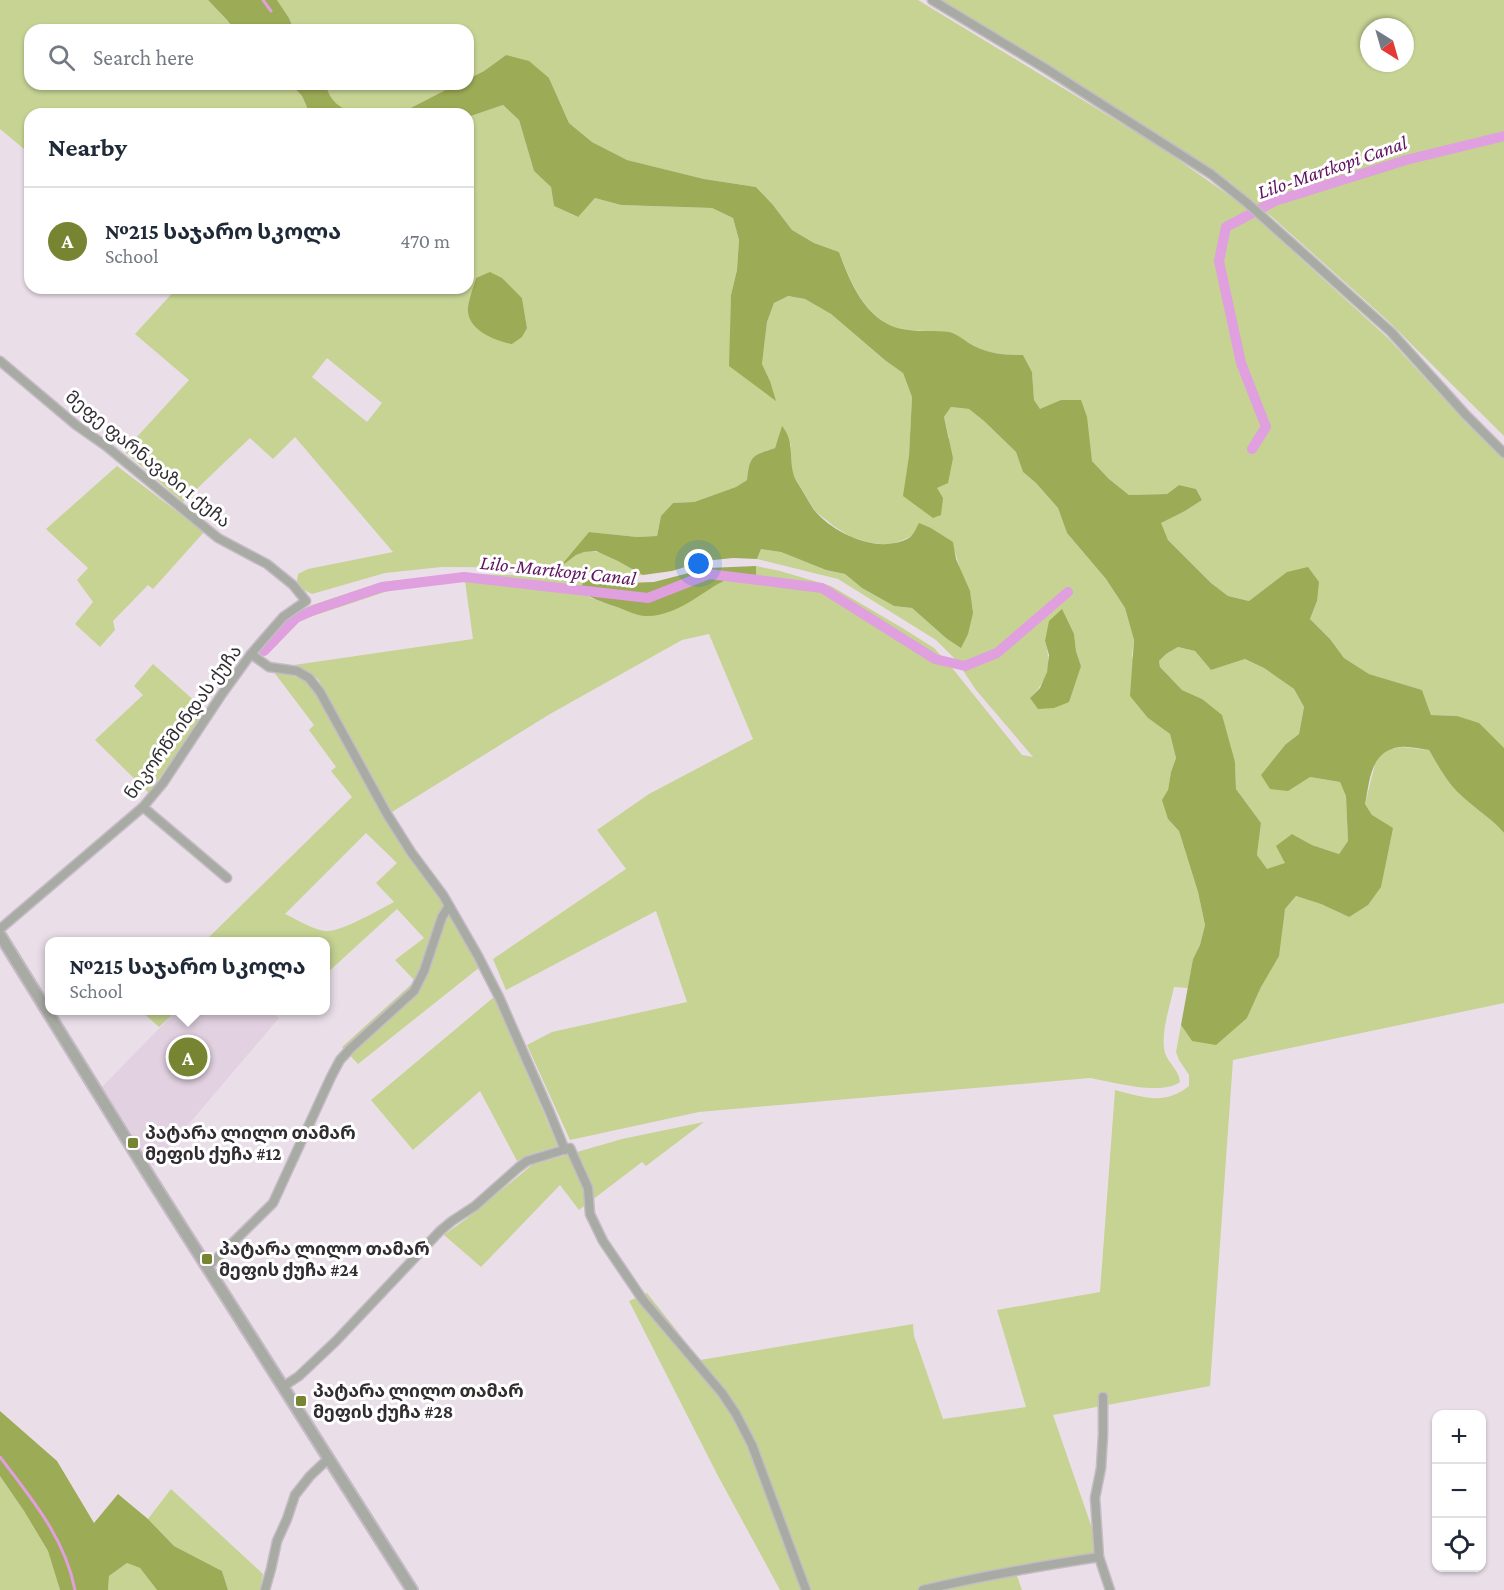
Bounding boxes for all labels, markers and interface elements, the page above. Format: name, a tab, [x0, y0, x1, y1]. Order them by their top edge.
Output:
north arrow	[1360, 18, 1414, 72]
search box	[24, 24, 474, 90]
icon: search	[45, 41, 78, 74]
text: Search here	[93, 45, 194, 70]
water label: Lilo-Martkopi Canal	[1254, 131, 1411, 204]
text: Nearby	[48, 133, 127, 162]
text: №215 საჯარო სკოლა	[105, 219, 341, 244]
text: A	[62, 230, 73, 252]
text: 470 m	[400, 230, 450, 252]
text: School	[105, 245, 158, 267]
street label: მეფე ფარნავაზი I ქუჩა	[61, 386, 234, 532]
your location	[684, 549, 713, 578]
water label: Lilo-Martkopi Canal	[479, 551, 638, 590]
street label: ნიკორწმინდას ქუჩა	[120, 641, 246, 803]
popup	[45, 937, 330, 1015]
text: №215 საჯარო სკოლა	[69, 954, 306, 979]
text: School	[69, 980, 123, 1002]
pin: A	[168, 1034, 207, 1080]
place label: პატარა ლილო თამარ მეფის ქუჩა #12	[145, 1123, 356, 1164]
marker: პატარა ლილო თამარ მეფის ქუჩა #12	[126, 1136, 140, 1150]
place label: პატარა ლილო თამარ მეფის ქუჩა #24	[219, 1239, 430, 1280]
marker: პატარა ლილო თამარ მეფის ქუჩა #24	[200, 1252, 214, 1266]
place label: პატარა ლილო თამარ მეფის ქუჩა #28	[313, 1381, 524, 1422]
marker: პატარა ლილო თამარ მეფის ქუჩა #28	[294, 1394, 308, 1408]
map controls	[1432, 1410, 1486, 1572]
button: +	[1432, 1410, 1486, 1464]
button: −	[1432, 1464, 1486, 1518]
button: locate	[1432, 1518, 1486, 1572]

